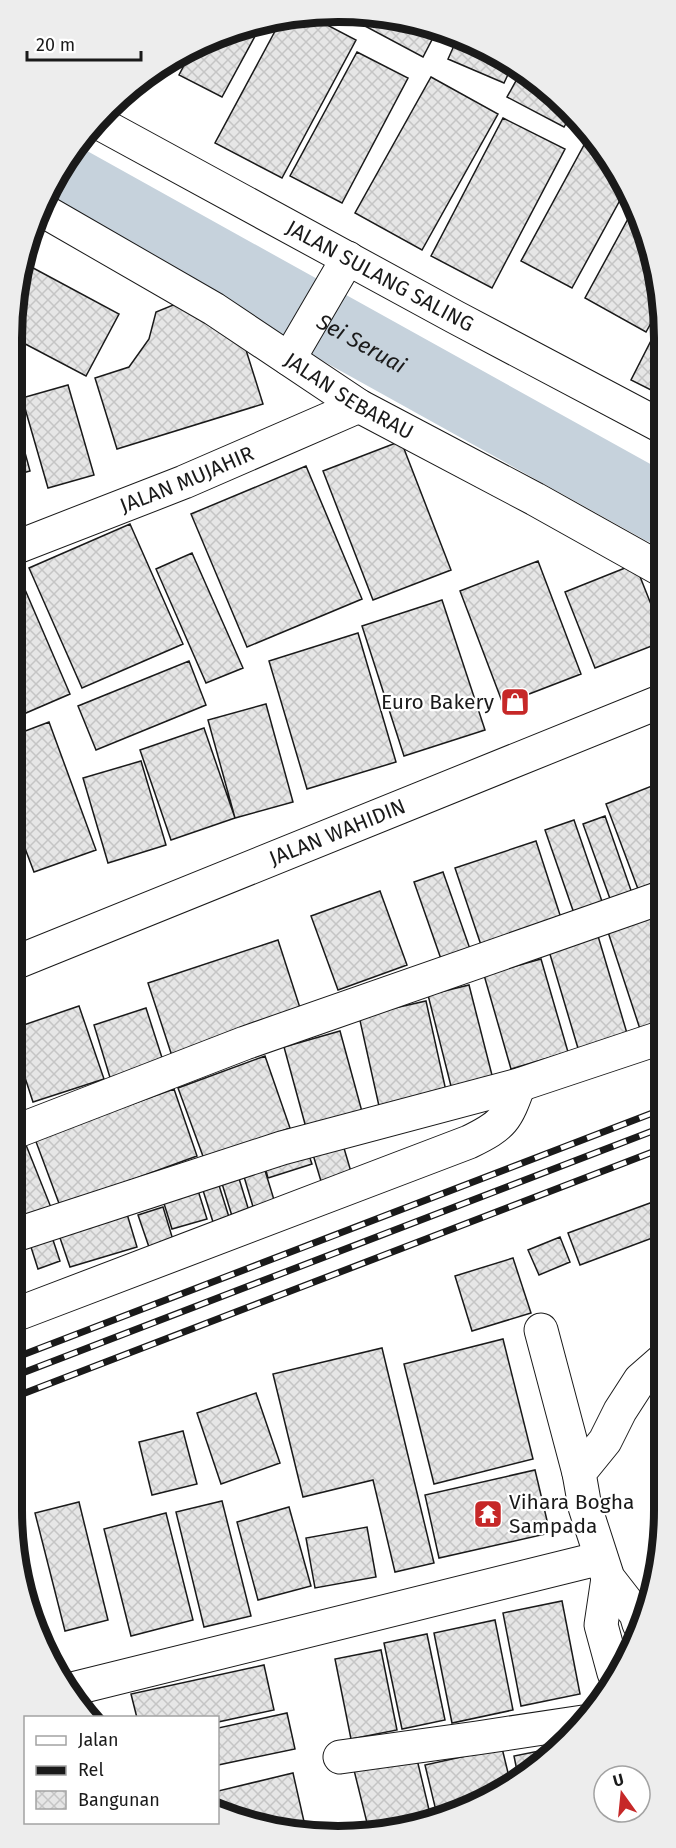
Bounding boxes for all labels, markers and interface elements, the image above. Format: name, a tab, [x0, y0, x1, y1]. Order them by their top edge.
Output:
scale bar	[27, 24, 141, 62]
text: 20 m	[36, 34, 75, 56]
street label: JALAN SULANG SALING	[282, 215, 478, 338]
water label: Sei Seruai	[311, 307, 411, 379]
street label: JALAN SEBARAU	[279, 347, 418, 445]
street label: JALAN MUJAHIR	[116, 440, 258, 519]
shop icon: Euro Bakery	[499, 686, 531, 718]
place label: Euro Bakery	[381, 689, 495, 715]
street label: JALAN WAHIDIN	[265, 793, 409, 872]
place label: Vihara Bogha Sampada	[509, 1489, 634, 1539]
temple icon: Vihara Bogha Sampada	[472, 1498, 504, 1530]
legend	[24, 1716, 219, 1824]
text: Jalan	[78, 1729, 119, 1751]
text: Rel	[78, 1759, 104, 1781]
north arrow	[592, 1764, 652, 1824]
text: U	[611, 1769, 626, 1791]
text: Bangunan	[78, 1789, 160, 1811]

